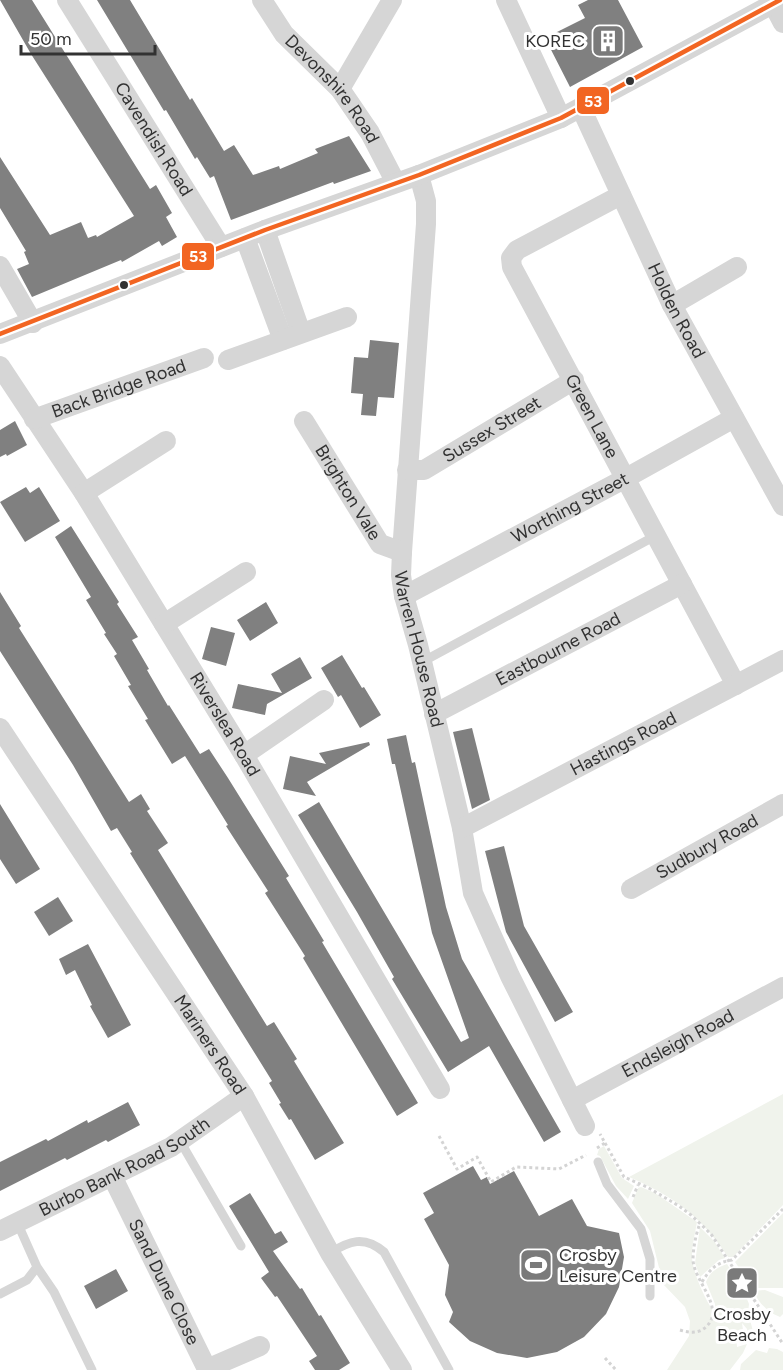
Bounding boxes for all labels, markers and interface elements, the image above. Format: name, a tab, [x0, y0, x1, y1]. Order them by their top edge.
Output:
scale bar	[21, 18, 154, 56]
building icon: KOREC	[590, 23, 626, 59]
text: 50 m	[30, 28, 72, 50]
street label: Devonshire Road	[280, 30, 384, 147]
place label: KOREC	[525, 30, 585, 52]
unlabelled marker	[624, 75, 636, 87]
street label: Cavendish Road	[110, 78, 198, 200]
line badge: 53	[576, 86, 610, 115]
text: 53	[584, 92, 602, 111]
line badge: 53	[181, 242, 215, 271]
text: 53	[189, 247, 207, 266]
street label: Holden Road	[643, 259, 710, 362]
unlabelled marker	[118, 279, 130, 291]
street label: Back Bridge Road	[48, 354, 189, 423]
street label: Green Lane	[560, 370, 624, 462]
street label: Sussex Street	[438, 391, 545, 467]
street label: Brighton Vale	[310, 441, 386, 544]
street label: Worthing Street	[508, 468, 633, 548]
street label: Warren House Road	[390, 569, 448, 729]
street label: Eastbourne Road	[492, 607, 624, 691]
street label: Riverslea Road	[185, 668, 265, 780]
street label: Hastings Road	[566, 707, 680, 780]
street label: Sudbury Road	[652, 809, 762, 884]
street label: Mariners Road	[169, 991, 251, 1099]
street label: Endsleigh Road	[618, 1004, 738, 1082]
street label: Burbo Bank Road South	[35, 1112, 214, 1221]
street label: Sand Dune Close	[124, 1215, 204, 1349]
place label: Crosby Leisure Centre	[559, 1244, 677, 1287]
sports icon: Crosby Leisure Centre	[518, 1247, 554, 1283]
place icon: Crosby Beach	[724, 1265, 760, 1301]
place label: Crosby Beach	[713, 1303, 771, 1346]

